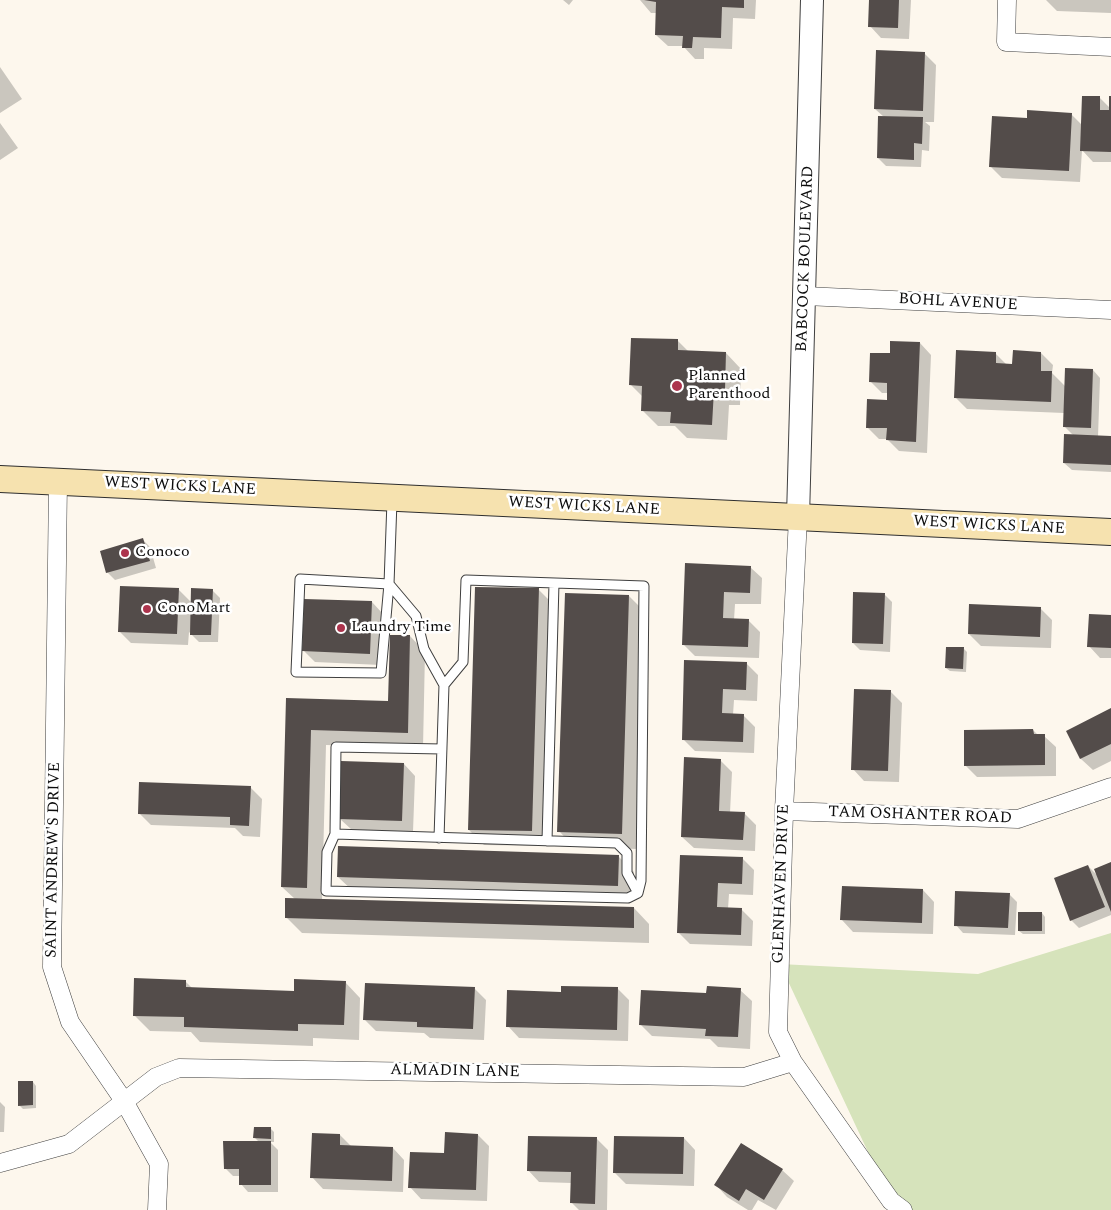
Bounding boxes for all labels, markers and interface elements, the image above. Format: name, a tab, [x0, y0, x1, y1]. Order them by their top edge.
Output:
street label: BABCOCK BOULEVARD	[793, 165, 819, 353]
street label: BOHL AVENUE	[898, 290, 1018, 316]
place label: Planned Parenthood	[688, 367, 770, 405]
marker: Planned Parenthood	[670, 379, 684, 393]
street label: WEST WICKS LANE	[104, 473, 256, 501]
street label: WEST WICKS LANE	[508, 493, 660, 521]
street label: WEST WICKS LANE	[913, 512, 1065, 540]
place label: Conoco	[135, 543, 190, 563]
marker: Conoco	[119, 547, 131, 559]
place label: ConoMart	[157, 599, 230, 619]
marker: ConoMart	[141, 603, 153, 615]
place label: Laundry Time	[351, 618, 451, 638]
marker: Laundry Time	[335, 622, 347, 634]
street label: SAINT ANDREW'S DRIVE	[43, 762, 65, 958]
street label: TAM OSHANTER ROAD	[828, 803, 1012, 829]
street label: GLENHAVEN DRIVE	[770, 804, 794, 964]
street label: ALMADIN LANE	[390, 1061, 520, 1083]

